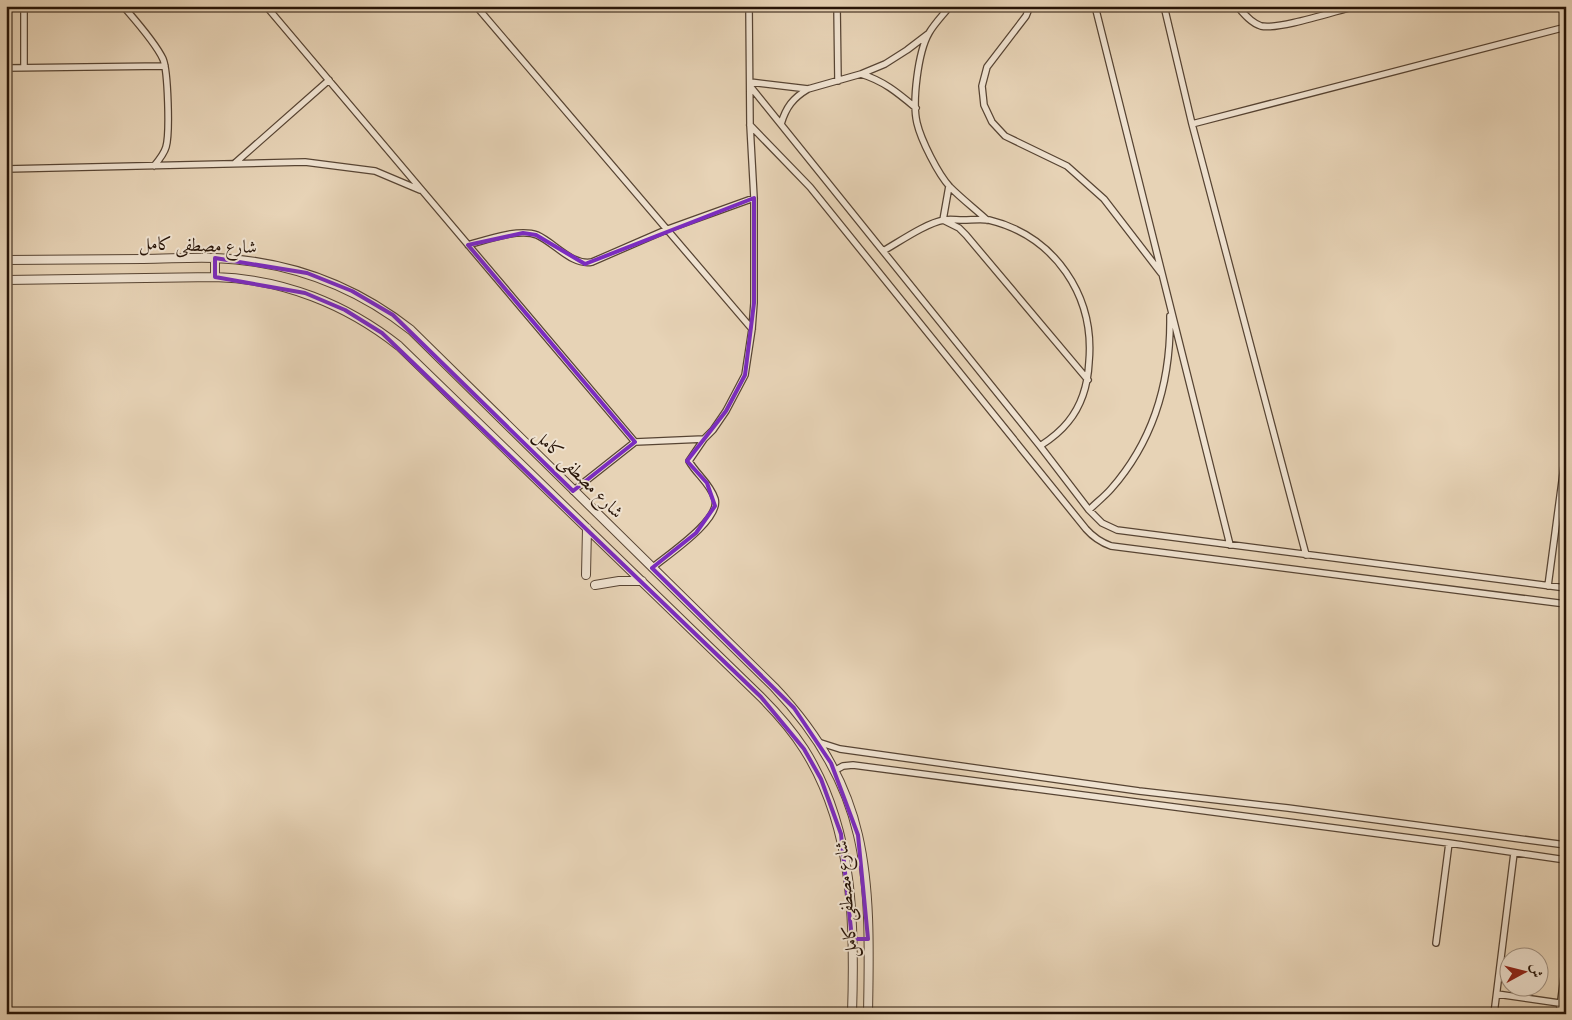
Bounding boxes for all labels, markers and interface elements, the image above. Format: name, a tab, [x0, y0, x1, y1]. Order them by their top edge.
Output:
street label: شارع مصطفى كامل	[139, 233, 257, 262]
street label: شارع مصطفى كامل	[527, 425, 627, 525]
street label: شارع مصطفى كامل	[831, 839, 866, 959]
north arrow	[1500, 948, 1550, 998]
text: ش	[1526, 963, 1546, 979]

